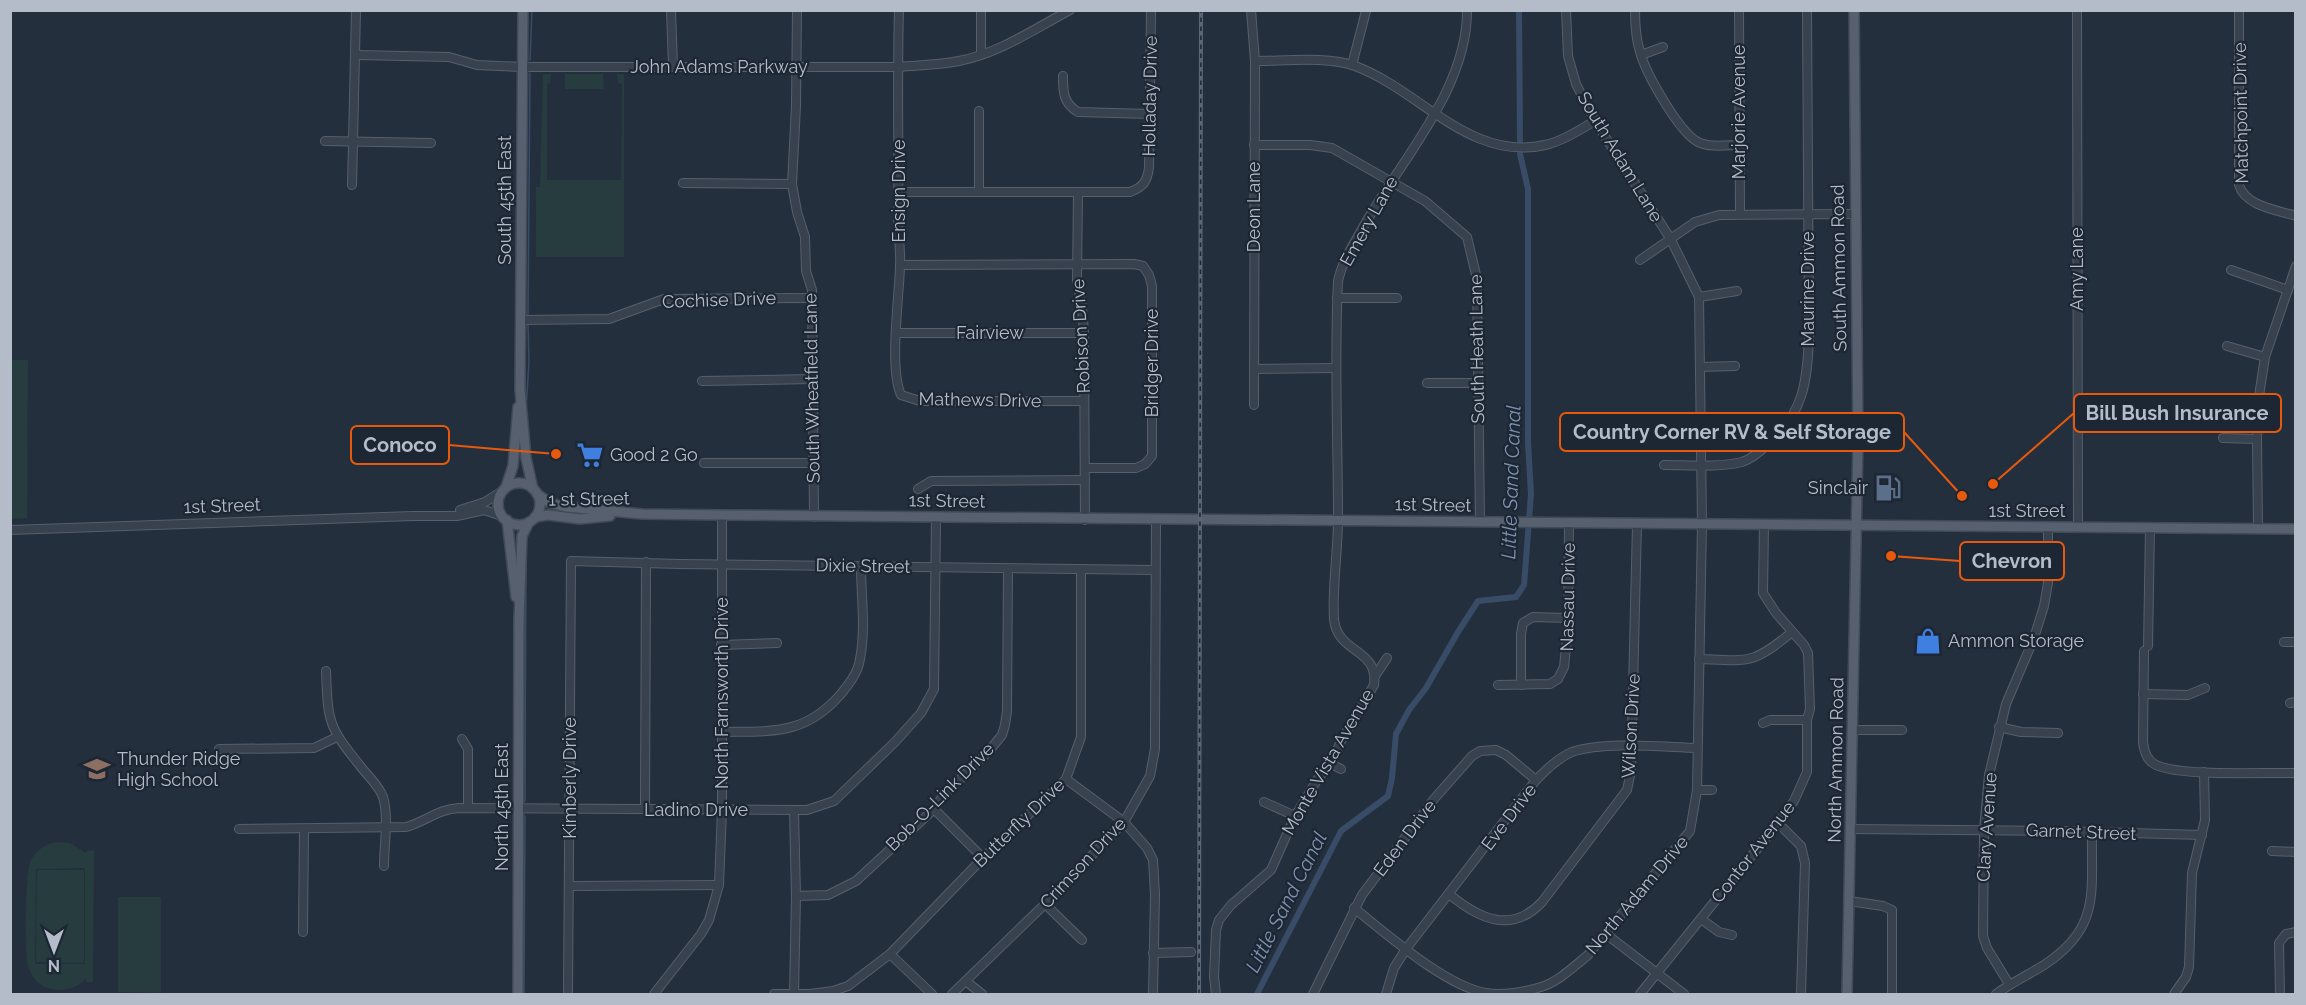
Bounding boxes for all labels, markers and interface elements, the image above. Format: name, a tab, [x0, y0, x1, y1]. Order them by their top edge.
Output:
street label: Holladay Drive	[1138, 35, 1161, 157]
street label: Matchpoint Drive	[2229, 42, 2252, 184]
street label: Marjorie Avenue	[1728, 44, 1749, 179]
street label: John Adams Parkway	[630, 56, 808, 77]
street label: South Adam Lane	[1573, 88, 1668, 226]
street label: South 45th East	[494, 135, 515, 265]
street label: Ensign Drive	[888, 139, 909, 243]
street label: Deon Lane	[1243, 161, 1264, 252]
street label: Emery Lane	[1335, 172, 1402, 269]
street label: South Ammon Road	[1827, 184, 1850, 352]
street label: Amy Lane	[2066, 227, 2087, 311]
street label: Maurine Drive	[1797, 231, 1818, 347]
street label: South Heath Lane	[1465, 274, 1488, 424]
street label: Robison Drive	[1067, 278, 1094, 394]
street label: Cochise Drive	[662, 287, 777, 312]
street label: South Wheatfield Lane	[799, 292, 824, 483]
street label: Bridger Drive	[1141, 308, 1162, 417]
street label: Fairview	[956, 322, 1024, 343]
street label: Mathews Drive	[918, 388, 1042, 411]
callout: Bill Bush Insurance	[2074, 394, 2281, 432]
text: Bill Bush Insurance	[2086, 401, 2268, 425]
water label: Little Sand Canal	[1496, 404, 1526, 560]
callout: Country Corner RV & Self Storage	[1560, 413, 1904, 451]
text: Country Corner RV & Self Storage	[1573, 420, 1891, 444]
callout: Conoco	[351, 426, 449, 464]
text: Conoco	[363, 433, 437, 457]
supermarket icon: Good 2 Go	[575, 440, 605, 470]
place label: Good 2 Go	[610, 444, 698, 465]
fuel station icon: Sinclair	[1873, 473, 1903, 503]
place label: Sinclair	[1808, 477, 1869, 498]
street label: 1 st Street	[548, 487, 630, 510]
street label: 1st Street	[908, 489, 986, 512]
street label: 1st Street	[1394, 493, 1472, 516]
street label: 1st Street	[183, 494, 261, 517]
street label: 1st Street	[1989, 500, 2065, 521]
street label: Nassau Drive	[1556, 542, 1579, 652]
callout: Chevron	[1960, 542, 2064, 580]
text: Chevron	[1972, 549, 2052, 573]
street label: Dixie Street	[815, 554, 911, 577]
street label: North Farnsworth Drive	[711, 597, 732, 789]
shop icon: Ammon Storage	[1913, 626, 1943, 656]
place label: Ammon Storage	[1948, 630, 2085, 651]
street label: Wilson Drive	[1617, 673, 1644, 779]
street label: North Ammon Road	[1824, 677, 1847, 843]
street label: Monte Vista Avenue	[1277, 685, 1378, 838]
street label: Kimberly Drive	[559, 717, 580, 839]
street label: Bob-O-Link Drive	[881, 738, 998, 855]
street label: North 45th East	[491, 743, 512, 871]
place label: Thunder Ridge High School	[117, 748, 241, 790]
school or university icon: Thunder Ridge High School	[82, 754, 112, 784]
street label: Clary Avenue	[1972, 771, 2001, 882]
street label: Butterfly Drive	[969, 774, 1069, 871]
street label: Eve Drive	[1477, 779, 1541, 854]
street label: Eden Drive	[1369, 795, 1440, 880]
street label: Contor Avenue	[1706, 796, 1799, 907]
street label: Ladino Drive	[644, 799, 749, 820]
street label: Crimson Drive	[1035, 813, 1130, 912]
street label: Garnet Street	[2025, 819, 2137, 844]
water label: Little Sand Canal	[1240, 828, 1332, 976]
street label: North Adam Drive	[1581, 831, 1693, 958]
north arrow	[24, 921, 84, 981]
text: N	[48, 956, 60, 975]

